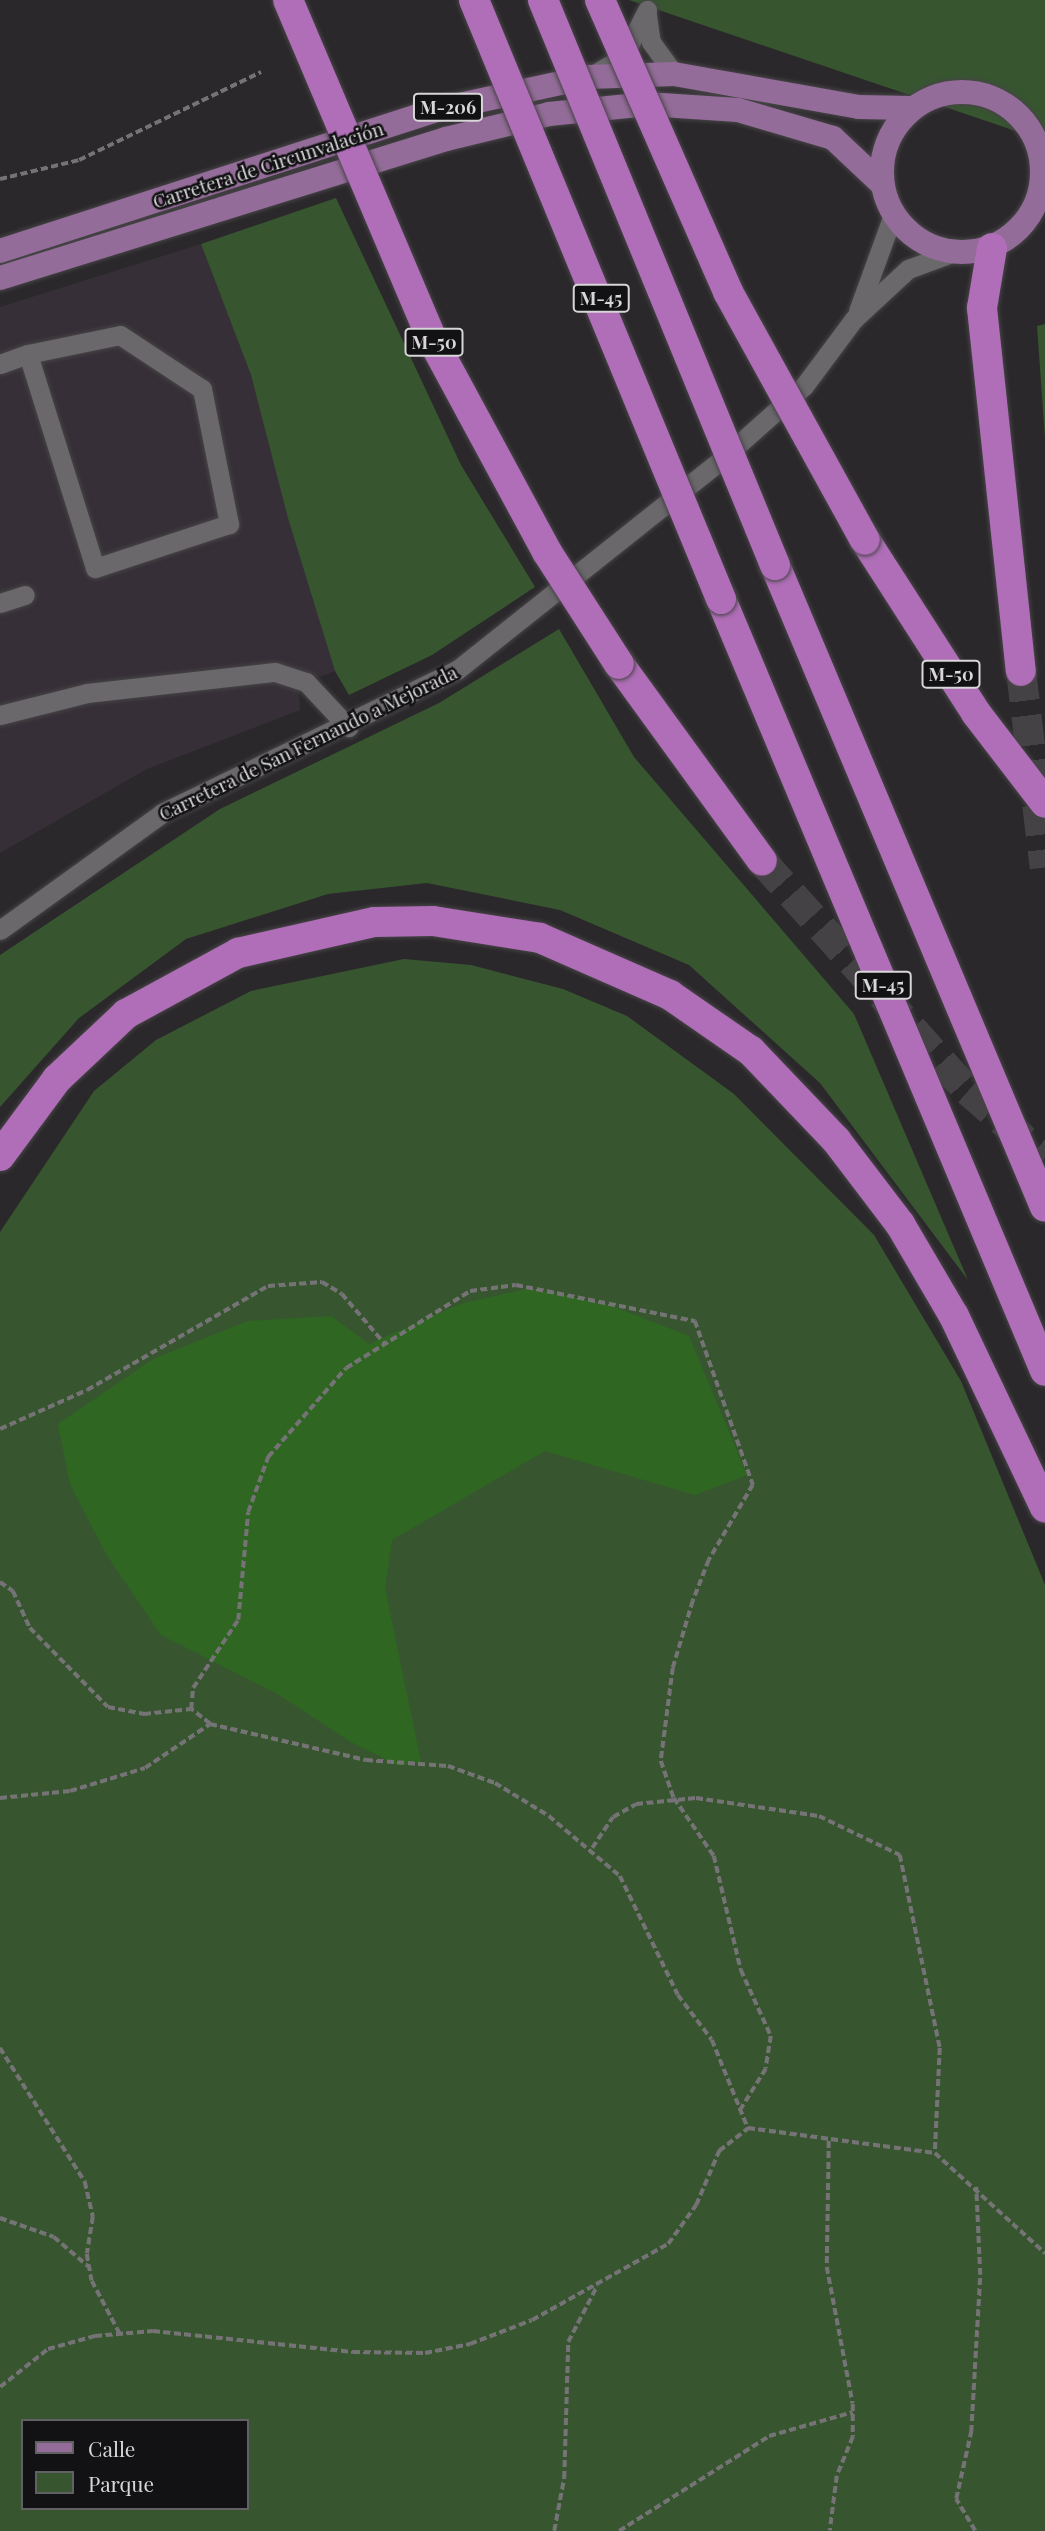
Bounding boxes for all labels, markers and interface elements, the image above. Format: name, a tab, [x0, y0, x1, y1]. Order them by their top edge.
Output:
road number: M-206	[411, 92, 485, 122]
street label: Carretera de Circunvalación	[150, 117, 386, 213]
road number: M-45	[571, 284, 631, 312]
road number: M-50	[404, 328, 464, 356]
road number: M-50	[921, 660, 981, 688]
street label: Carretera de San Fernando a Mejorada	[155, 661, 461, 825]
road number: M-45	[853, 970, 913, 1000]
legend	[21, 2419, 248, 2510]
text: Calle	[88, 2434, 135, 2462]
text: Parque	[88, 2469, 154, 2497]

